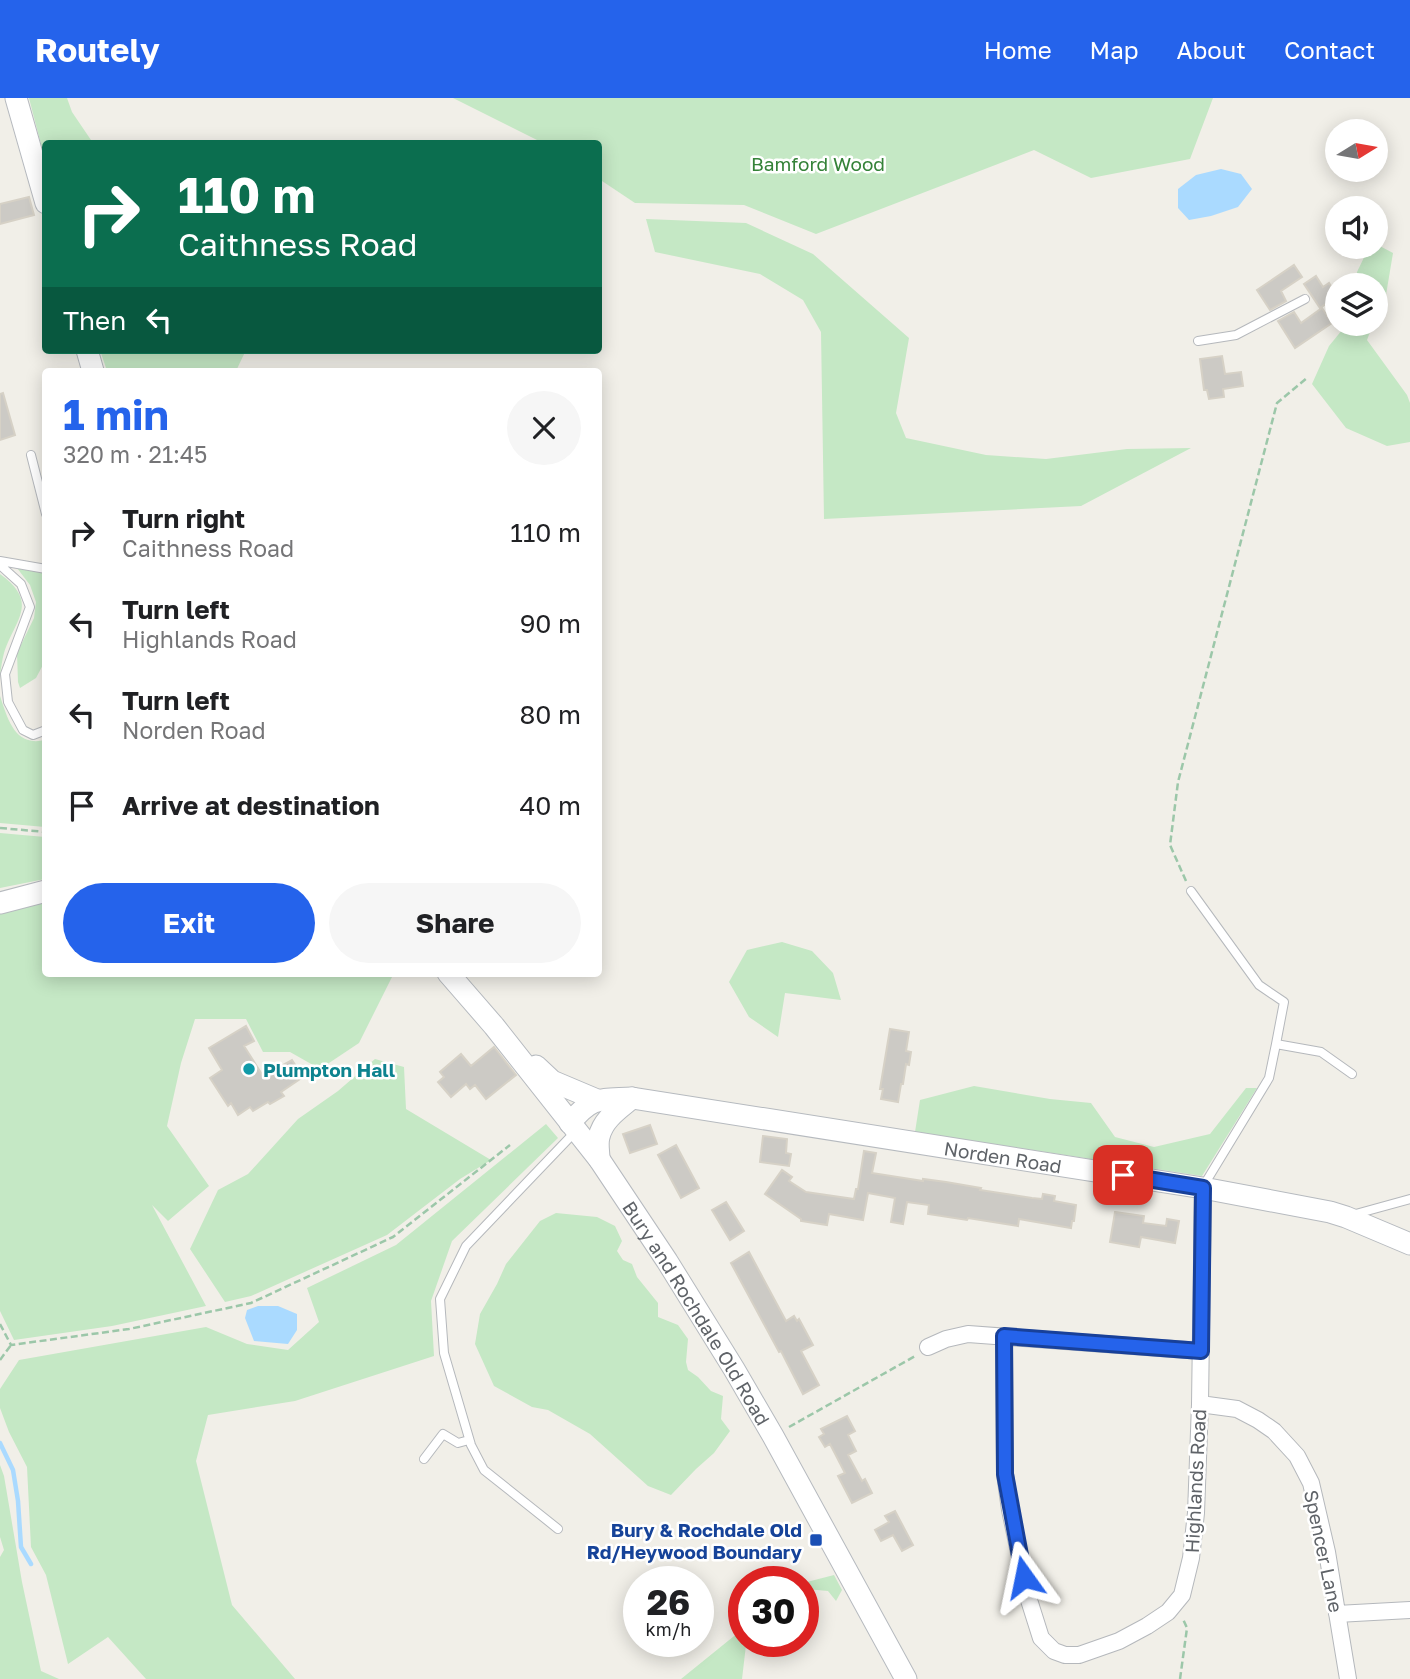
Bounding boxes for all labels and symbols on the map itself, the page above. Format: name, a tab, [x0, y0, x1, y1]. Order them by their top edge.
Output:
north arrow	[1325, 119, 1388, 182]
park label: Bamford Wood	[751, 152, 885, 175]
place label: Plumpton Hall	[263, 1058, 395, 1081]
marker: Plumpton Hall	[241, 1061, 257, 1077]
street label: Norden Road	[942, 1136, 1063, 1177]
pin	[1093, 1145, 1153, 1205]
street label: Bury and Rochdale Old Road	[619, 1196, 775, 1429]
street label: Highlands Road	[1180, 1408, 1210, 1554]
street label: Spencer Lane	[1300, 1488, 1348, 1614]
place label: Bury & Rochdale Old Rd/Heywood Boundary	[587, 1518, 803, 1563]
marker: Bury & Rochdale Old Rd/Heywood Boundary	[808, 1532, 824, 1548]
position arrow	[987, 1540, 1061, 1614]
speed limit sign: 30	[728, 1566, 819, 1657]

